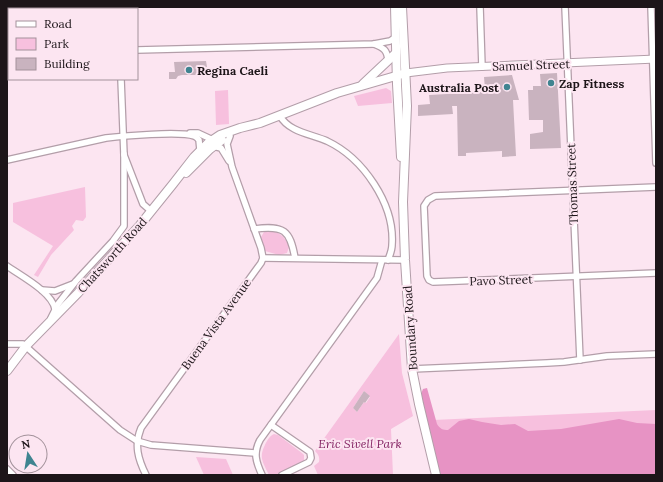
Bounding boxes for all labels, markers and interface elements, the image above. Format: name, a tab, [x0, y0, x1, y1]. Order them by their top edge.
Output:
legend	[8, 8, 138, 80]
text: Road	[44, 16, 72, 31]
text: Park	[44, 36, 70, 51]
text: Building	[44, 56, 90, 71]
street label: Samuel Street	[492, 56, 571, 74]
place label: Regina Caeli	[197, 63, 268, 78]
marker: Regina Caeli	[184, 65, 194, 75]
place label: Zap Fitness	[559, 76, 624, 91]
marker: Zap Fitness	[546, 78, 556, 88]
place label: Australia Post	[419, 80, 500, 95]
marker: Australia Post	[502, 82, 512, 92]
street label: Thomas Street	[563, 143, 581, 225]
street label: Chatsworth Road	[74, 214, 150, 296]
street label: Pavo Street	[469, 271, 533, 289]
street label: Buena Vista Avenue	[178, 275, 254, 372]
street label: Boundary Road	[400, 285, 420, 371]
north arrow	[8, 434, 48, 474]
text: N	[20, 436, 32, 452]
park label: Eric Sivell Park	[318, 436, 402, 451]

